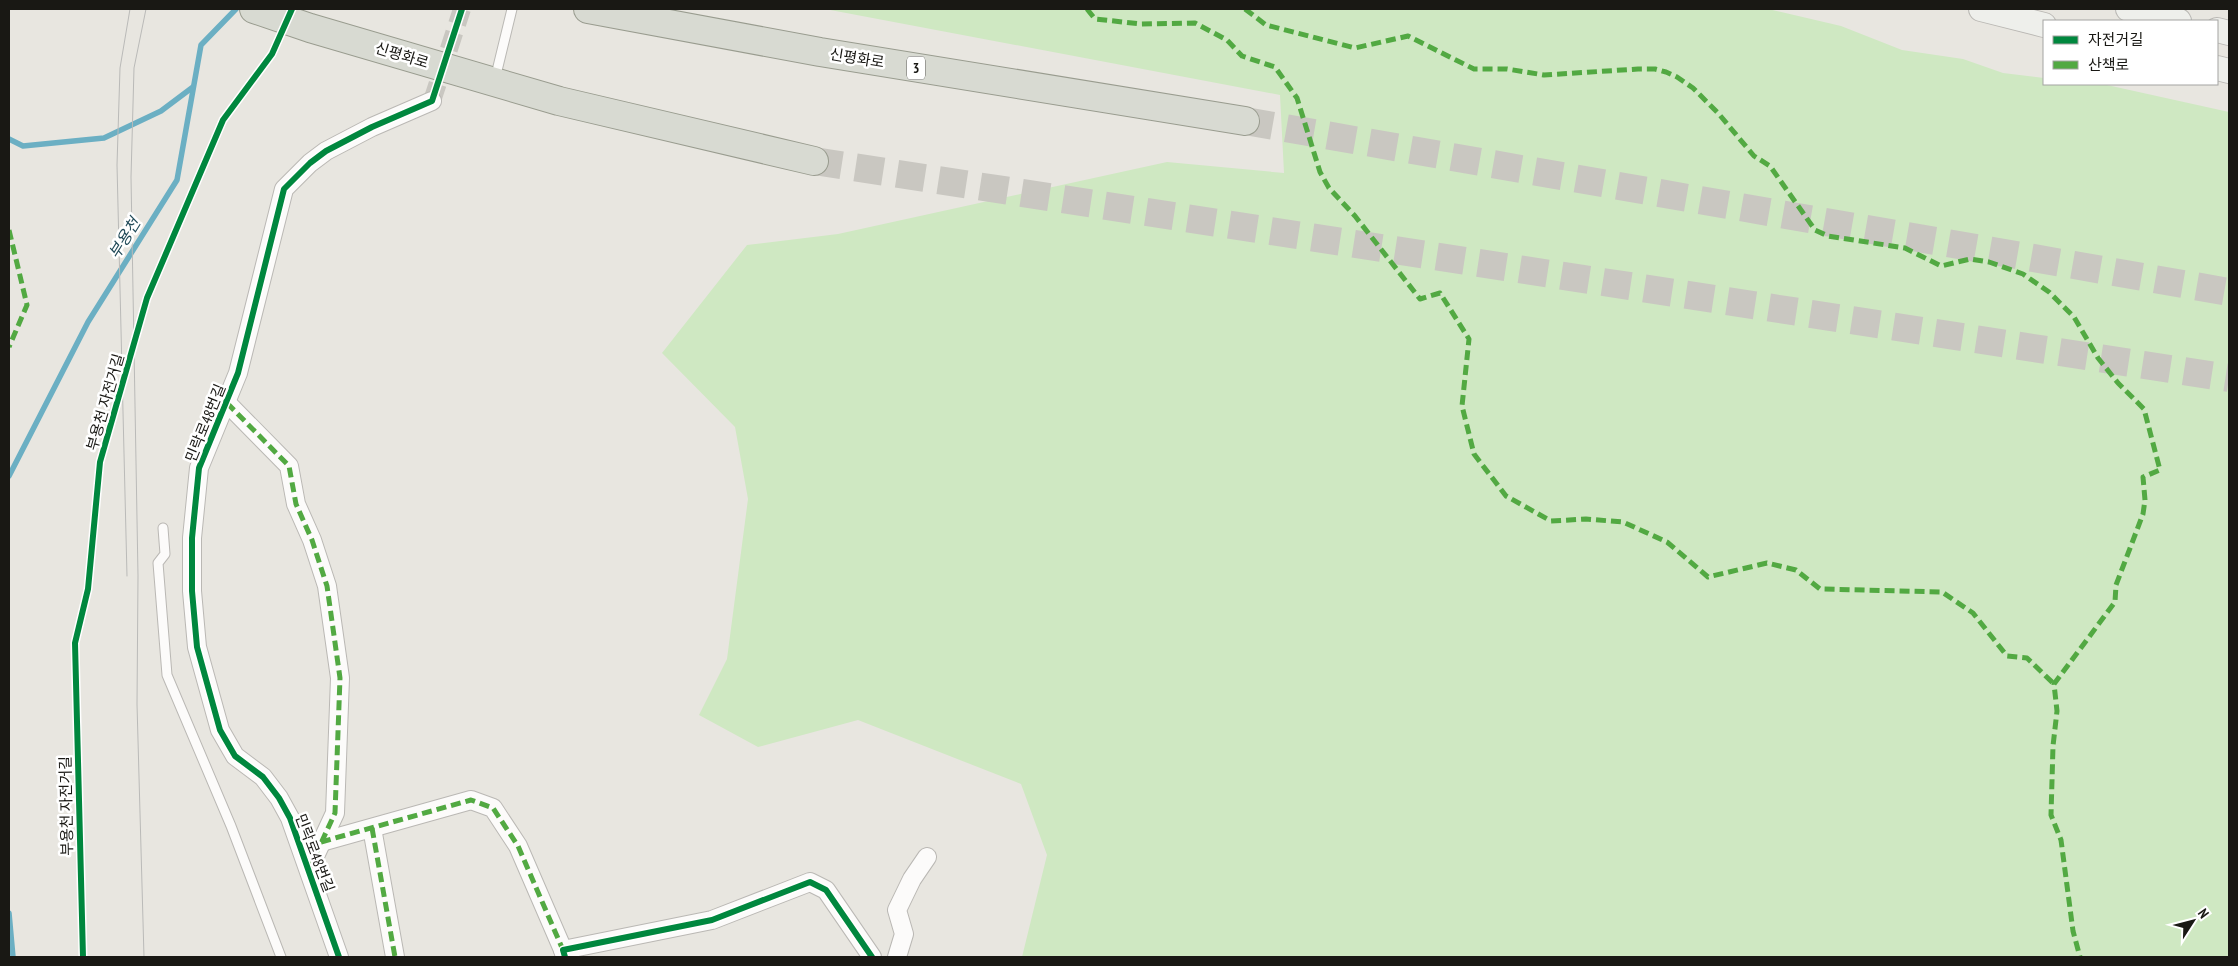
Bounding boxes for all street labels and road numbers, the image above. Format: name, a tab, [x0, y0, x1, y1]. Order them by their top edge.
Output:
street label: 신평화로	[373, 38, 431, 72]
street label: 신평화로	[828, 44, 886, 72]
road number: 3	[907, 56, 925, 80]
street label: 부용천 자전거길	[82, 351, 128, 453]
street label: 민락로48번길	[181, 381, 229, 465]
street label: 부용천 자전거길	[56, 756, 76, 856]
street label: 민락로48번길	[291, 811, 339, 895]

